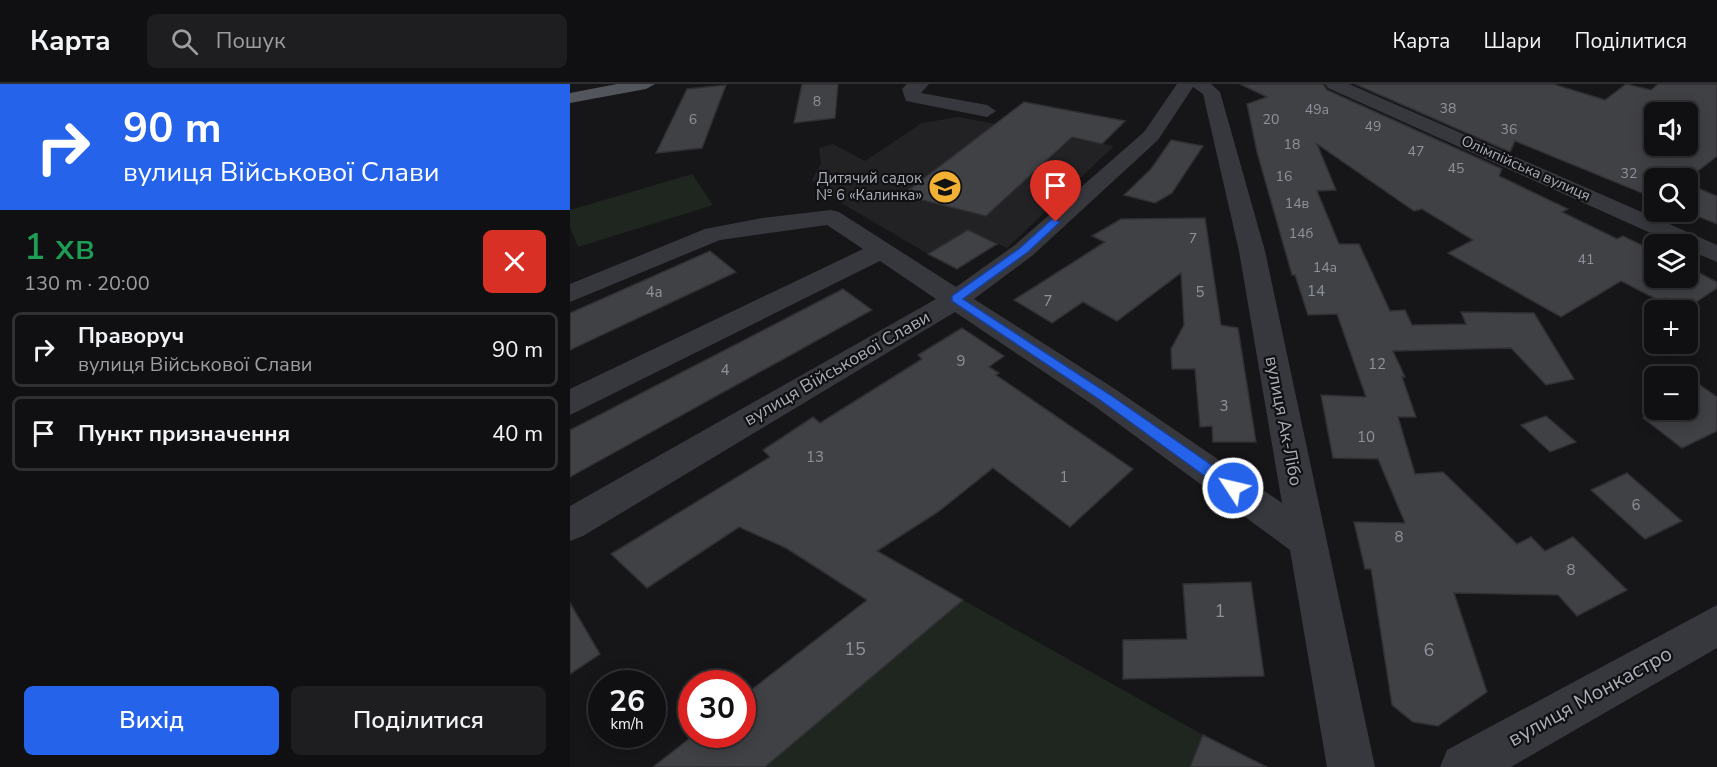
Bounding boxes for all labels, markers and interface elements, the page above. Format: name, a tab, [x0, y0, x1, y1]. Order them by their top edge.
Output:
search box	[147, 14, 567, 68]
text: Карта	[30, 22, 111, 60]
icon: search	[168, 25, 201, 58]
text: Пошук	[216, 26, 286, 56]
text: Карта	[1393, 27, 1450, 55]
text: Шари	[1483, 27, 1542, 55]
text: Поділитися	[1575, 27, 1687, 55]
house number: 8	[813, 92, 821, 111]
house number: 38	[1440, 99, 1456, 118]
text: 90 m	[123, 100, 222, 157]
house number: 49а	[1305, 100, 1329, 119]
map controls	[1644, 102, 1698, 420]
button: sound	[1644, 102, 1698, 156]
icon: right	[24, 108, 102, 186]
house number: 6	[689, 110, 697, 129]
house number: 20	[1263, 110, 1279, 129]
house number: 49	[1365, 117, 1381, 136]
house number: 36	[1501, 120, 1517, 139]
street label: Олімпійська вулиця	[1458, 130, 1594, 206]
house number: 18	[1284, 135, 1300, 154]
house number: 47	[1408, 142, 1424, 161]
text: вулиця Військової Слави	[123, 154, 440, 191]
house number: 45	[1448, 159, 1464, 178]
pin	[1030, 160, 1081, 222]
house number: 32	[1621, 164, 1637, 183]
house number: 16	[1276, 167, 1292, 186]
place label: Дитячий садок № 6 «Калинка»	[816, 168, 922, 205]
button: search	[1644, 168, 1698, 222]
school or university icon: Дитячий садок № 6 «Калинка»	[927, 169, 963, 205]
icon: arrive	[1039, 169, 1072, 202]
house number: 14в	[1285, 194, 1310, 213]
text: 1 хв	[24, 223, 95, 272]
house number: 14б	[1289, 224, 1313, 243]
house number: 7	[1189, 229, 1197, 248]
button: close	[483, 230, 546, 293]
button: layers	[1644, 234, 1698, 288]
house number: 41	[1578, 250, 1594, 269]
house number: 14а	[1313, 258, 1337, 277]
text: 130 m · 20:00	[24, 270, 150, 297]
house number: 14	[1307, 281, 1325, 301]
house number: 4а	[645, 282, 663, 302]
house number: 5	[1195, 282, 1205, 302]
house number: 7	[1043, 291, 1053, 311]
button: +	[1644, 300, 1698, 354]
street label: вулиця Військової Слави	[740, 305, 934, 431]
text: Праворуч	[78, 321, 184, 351]
icon: right	[27, 333, 60, 366]
text: 90 m	[492, 335, 543, 365]
text: вулиця Військової Слави	[78, 351, 313, 378]
house number: 9	[956, 351, 966, 371]
street label: вулиця Ак-Лібо	[1260, 354, 1308, 488]
house number: 12	[1368, 354, 1386, 374]
house number: 4	[720, 360, 730, 380]
button: −	[1644, 366, 1698, 420]
house number: 3	[1219, 396, 1229, 416]
icon: arrive	[27, 417, 60, 450]
text: Пункт призначення	[78, 419, 290, 449]
text: 40 m	[492, 419, 543, 449]
house number: 10	[1357, 427, 1375, 447]
house number: 13	[806, 447, 824, 467]
position arrow	[1201, 456, 1265, 520]
house number: 1	[1059, 467, 1069, 487]
house number: 6	[1631, 495, 1641, 515]
house number: 8	[1394, 527, 1404, 547]
house number: 8	[1566, 560, 1576, 580]
house number: 1	[1215, 599, 1225, 623]
house number: 15	[844, 637, 866, 661]
house number: 6	[1424, 638, 1434, 662]
street label: вулиця Монкастро	[1503, 639, 1677, 753]
speed limit sign: 30	[678, 670, 756, 748]
text: 26	[609, 681, 645, 722]
button: Вихід	[24, 686, 279, 755]
button: Поділитися	[291, 686, 546, 755]
text: km/h	[610, 714, 644, 734]

